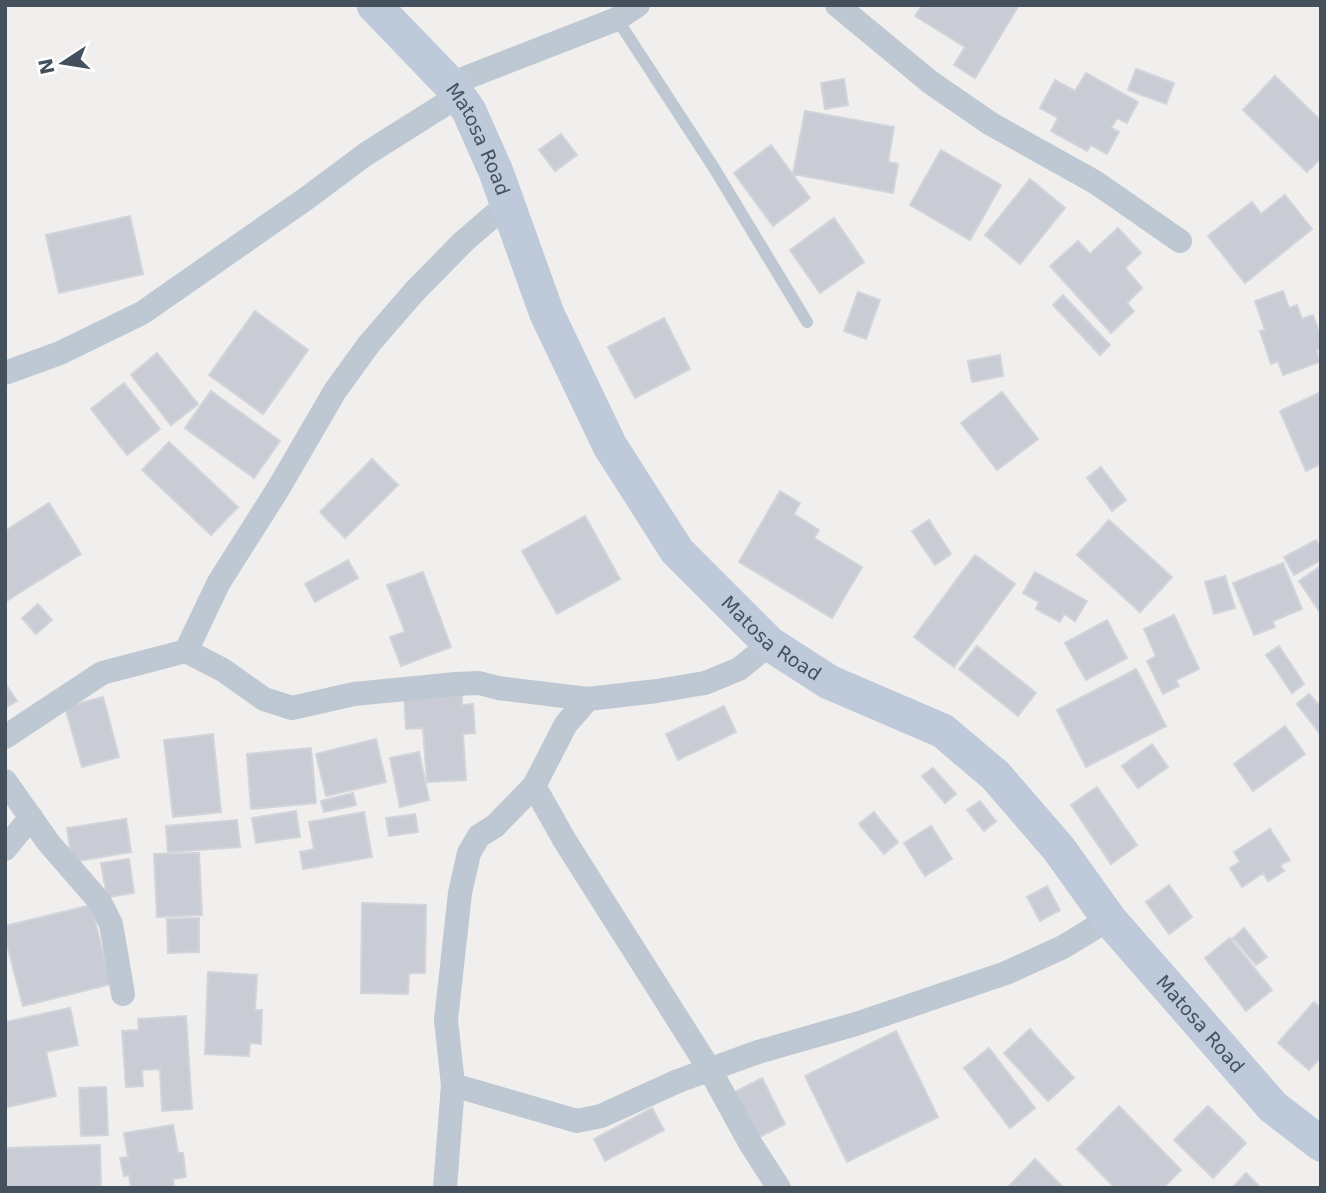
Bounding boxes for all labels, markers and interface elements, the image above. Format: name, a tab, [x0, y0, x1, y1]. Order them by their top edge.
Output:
north arrow	[28, 28, 98, 98]
text: N	[34, 56, 59, 77]
street label: Matosa Road	[442, 79, 514, 198]
street label: Matosa Road	[717, 591, 825, 685]
street label: Matosa Road	[1152, 971, 1249, 1077]

